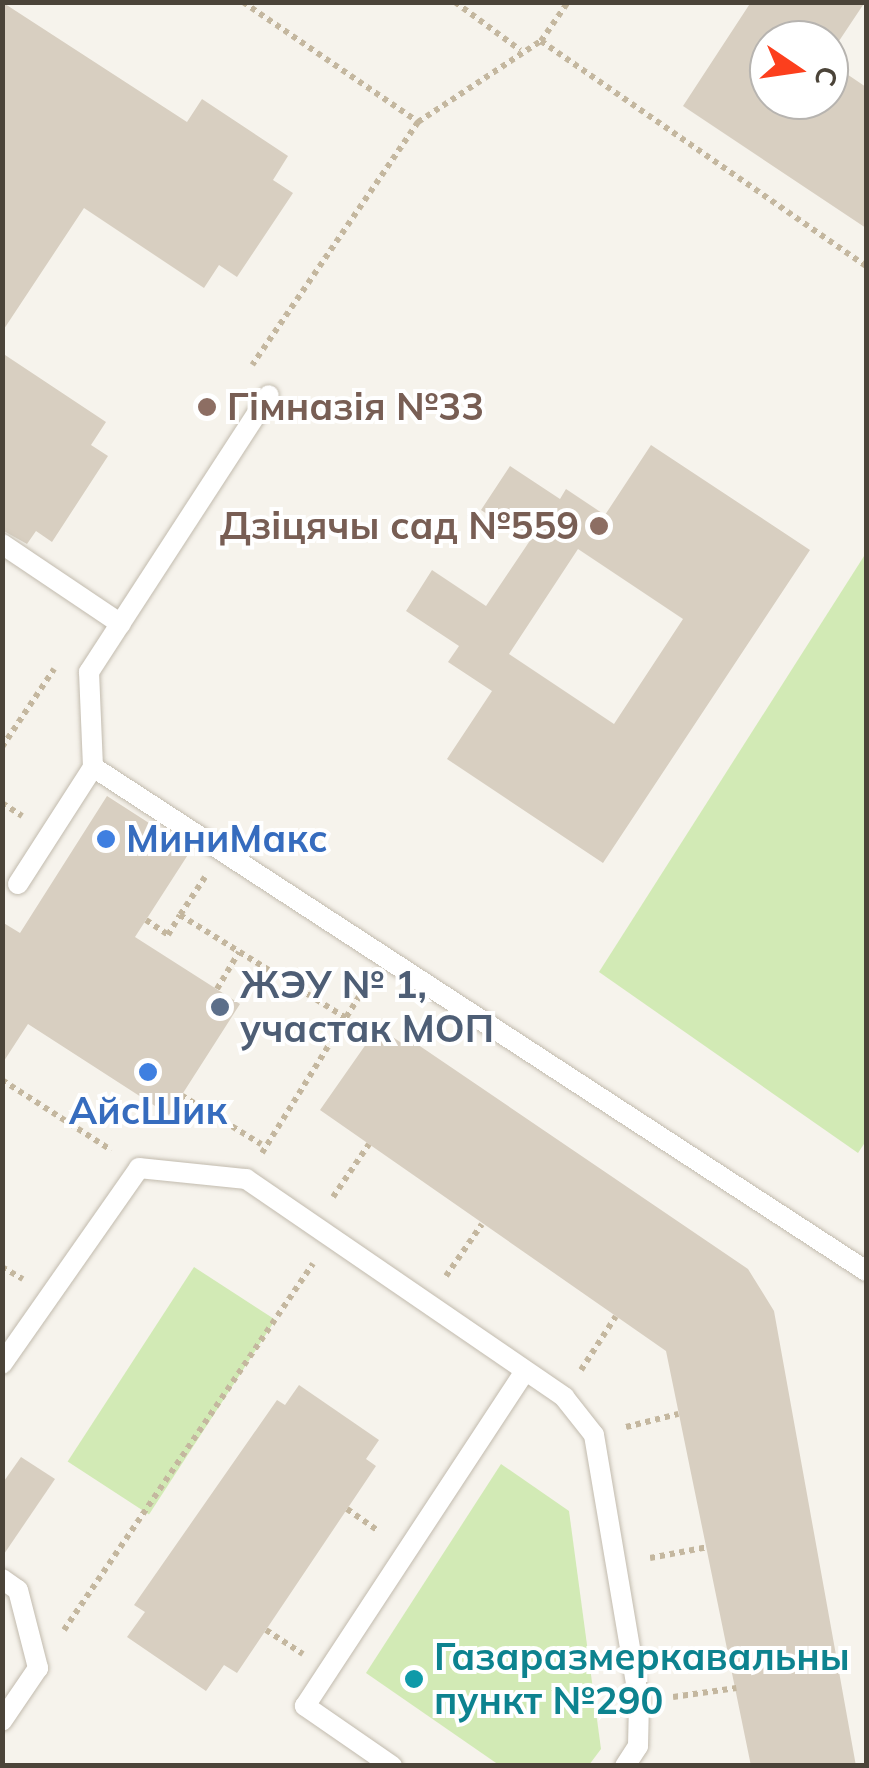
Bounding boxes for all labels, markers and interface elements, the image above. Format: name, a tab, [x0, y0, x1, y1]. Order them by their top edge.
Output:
north arrow	[749, 20, 849, 120]
text: С	[808, 63, 846, 90]
place label: Гімназія №33	[227, 384, 484, 430]
marker: Гімназія №33	[196, 396, 218, 418]
place label: Дзіцячы сад №559	[220, 503, 579, 549]
marker: Дзіцячы сад №559	[588, 515, 610, 537]
place label: МиниМакс	[126, 816, 328, 862]
marker: МиниМакс	[95, 828, 117, 850]
place label: ЖЭУ № 1, участак МОП	[240, 962, 494, 1052]
marker: ЖЭУ № 1, участак МОП	[209, 996, 231, 1018]
marker: АйсШик	[137, 1061, 159, 1083]
place label: АйсШик	[69, 1088, 227, 1134]
place label: Газаразмеркавальны пункт №290	[434, 1634, 850, 1724]
marker: Газаразмеркавальны пункт №290	[403, 1668, 425, 1690]

